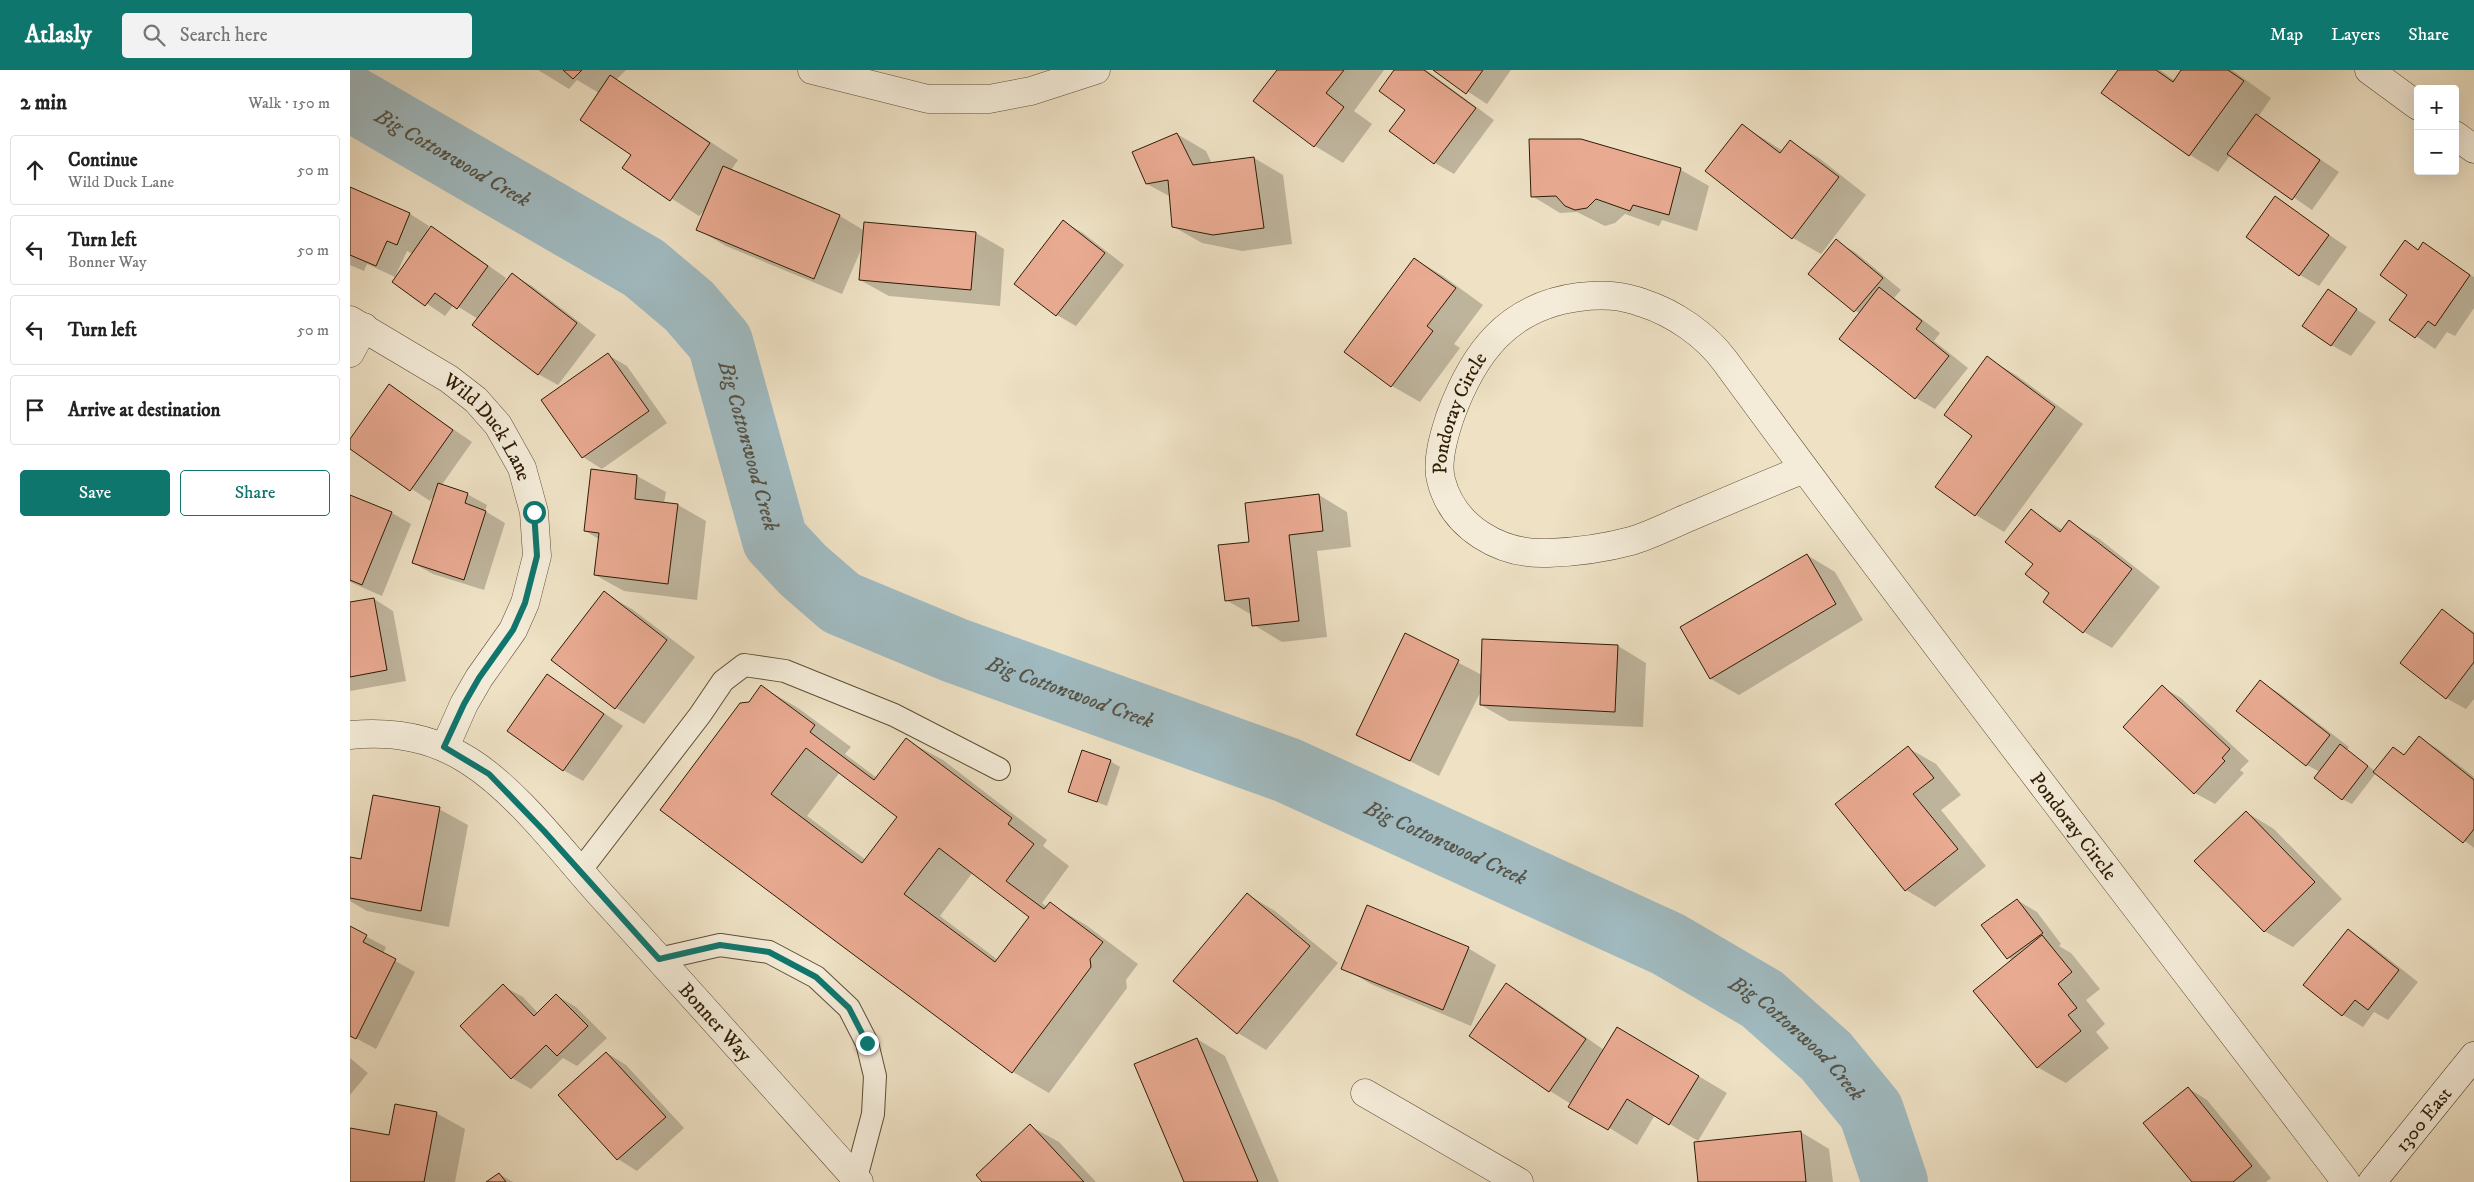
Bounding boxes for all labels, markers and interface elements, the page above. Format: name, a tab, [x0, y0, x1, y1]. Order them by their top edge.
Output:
search box	[122, 13, 472, 58]
text: Atlasly	[25, 20, 92, 50]
icon: search	[140, 21, 168, 49]
text: Search here	[180, 24, 268, 47]
text: Map	[2270, 24, 2303, 46]
text: Layers	[2331, 24, 2380, 46]
text: Share	[2408, 24, 2449, 46]
map controls	[2414, 85, 2459, 175]
button: +	[2414, 85, 2459, 130]
text: 2 min	[20, 90, 67, 116]
text: Walk · 150 m	[248, 93, 330, 113]
water label: Big Cottonwood Creek	[369, 103, 535, 214]
button: −	[2414, 130, 2459, 175]
text: Continue	[68, 149, 138, 172]
icon: ahead	[21, 156, 49, 184]
text: 50 m	[297, 160, 329, 180]
text: Wild Duck Lane	[68, 172, 174, 192]
text: Turn left	[68, 229, 137, 252]
icon: left	[21, 236, 49, 264]
text: 50 m	[297, 240, 329, 260]
text: Bonner Way	[68, 252, 147, 272]
icon: left	[21, 316, 49, 344]
text: Turn left	[68, 319, 137, 342]
text: 50 m	[297, 320, 329, 340]
street label: Pondoray Circle	[1428, 348, 1493, 475]
water label: Big Cottonwood Creek	[712, 357, 784, 534]
street label: Wild Duck Lane	[437, 367, 536, 484]
icon: arrive	[21, 396, 49, 424]
text: Arrive at destination	[68, 399, 220, 422]
button: Save	[20, 470, 170, 516]
button: Share	[180, 470, 330, 516]
route start	[523, 501, 546, 524]
water label: Big Cottonwood Creek	[982, 651, 1157, 735]
street label: Pondoray Circle	[2024, 768, 2122, 886]
water label: Big Cottonwood Creek	[1360, 795, 1531, 892]
water label: Big Cottonwood Creek	[1723, 970, 1870, 1107]
street label: Bonner Way	[673, 978, 757, 1068]
route end	[856, 1032, 879, 1055]
street label: 1300 East	[2390, 1082, 2458, 1158]

